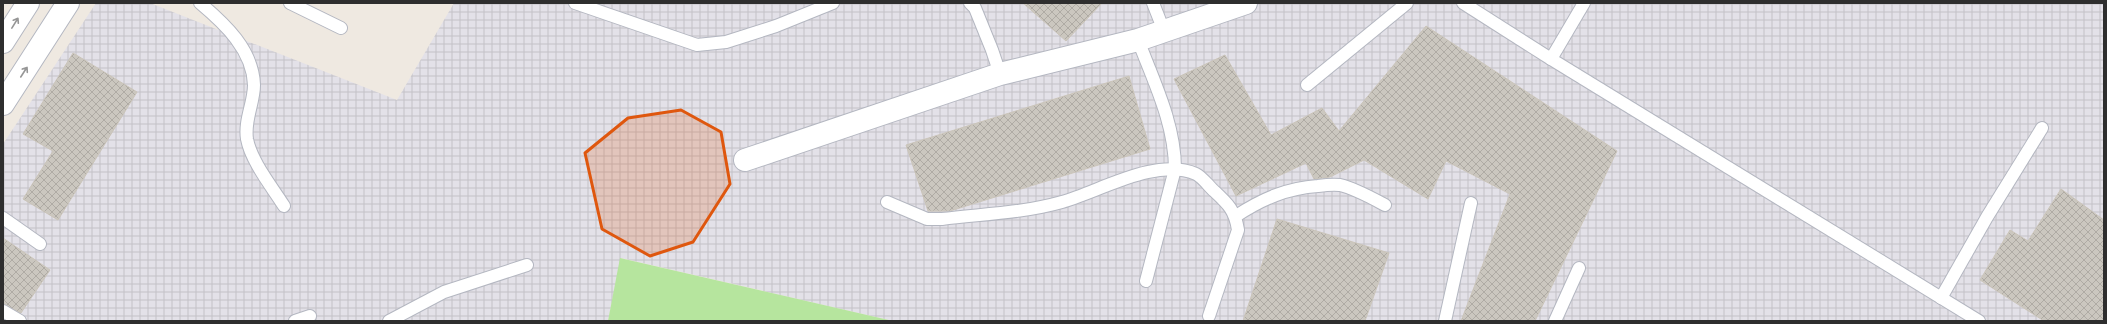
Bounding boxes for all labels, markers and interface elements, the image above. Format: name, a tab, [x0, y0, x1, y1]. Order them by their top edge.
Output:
one-way arrow	[11, 17, 20, 28]
one-way arrow	[20, 67, 28, 78]

